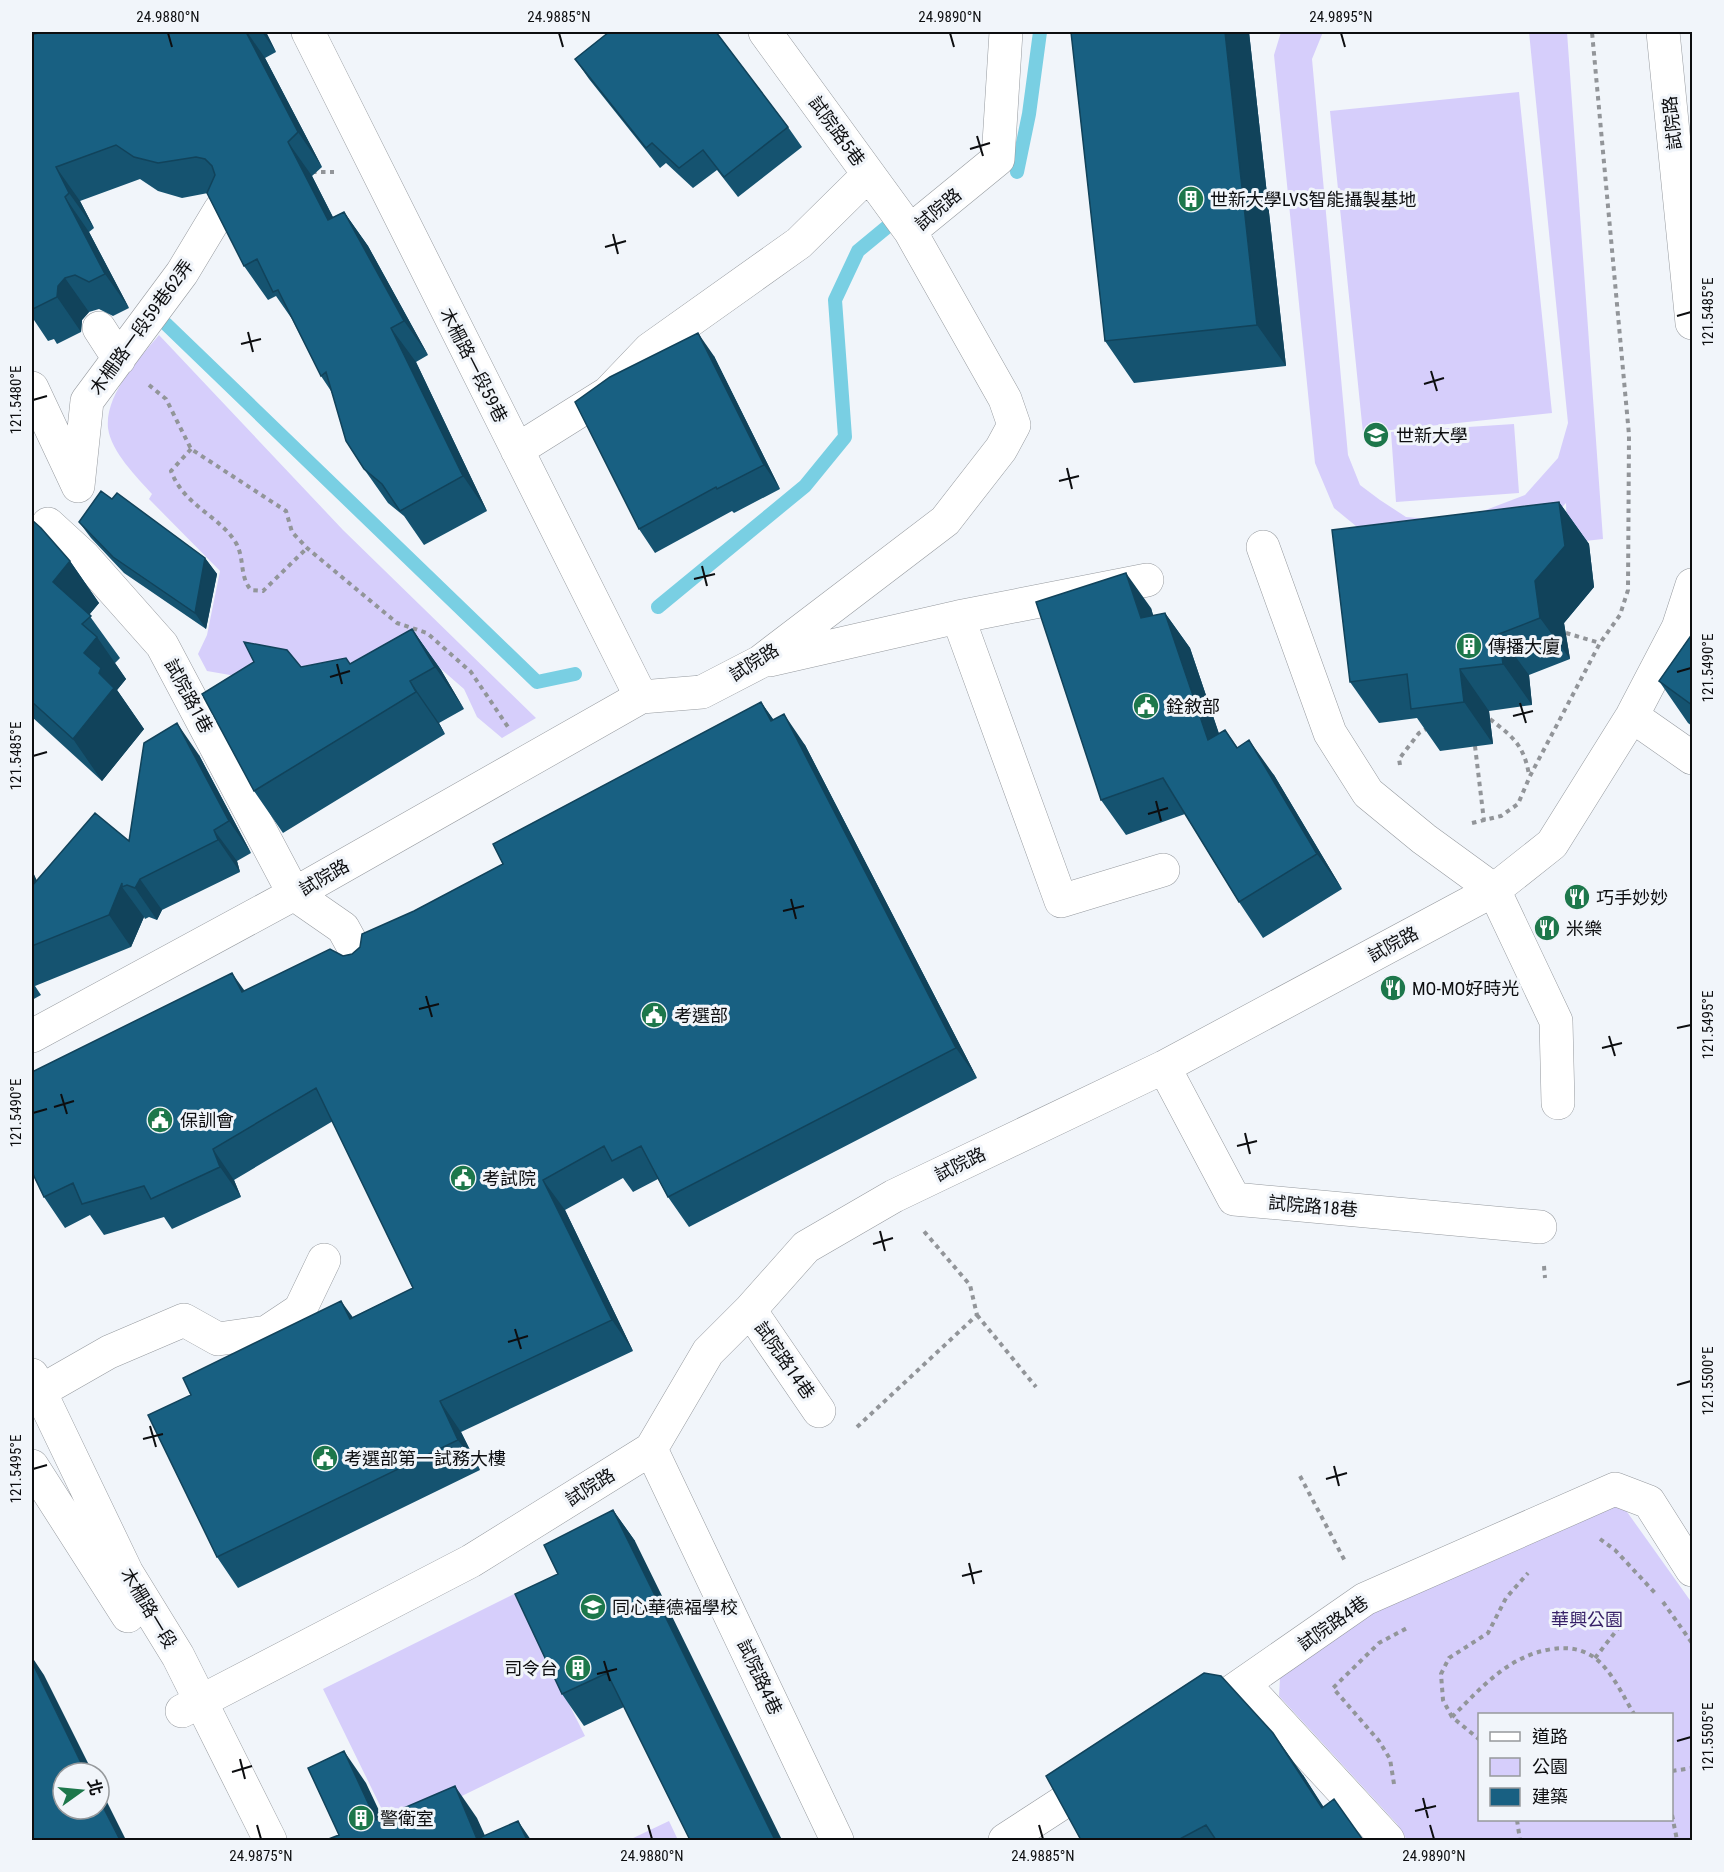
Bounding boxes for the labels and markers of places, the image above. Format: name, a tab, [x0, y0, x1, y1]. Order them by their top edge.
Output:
building icon: 世新大學LVS智能攝製基地	[1176, 184, 1206, 214]
place label: 世新大學LVS智能攝製基地	[1210, 189, 1416, 210]
school or university icon: 世新大學	[1361, 420, 1391, 450]
place label: 世新大學	[1396, 425, 1468, 446]
building icon: 傳播大廈	[1454, 631, 1484, 661]
place label: 傳播大廈	[1488, 636, 1560, 657]
public building icon: 銓敘部	[1131, 691, 1161, 721]
place label: 銓敘部	[1166, 696, 1220, 717]
restaurant icon: 巧手妙妙	[1562, 882, 1592, 912]
place label: 巧手妙妙	[1596, 887, 1668, 908]
restaurant icon: 米樂	[1532, 913, 1562, 943]
place label: 米樂	[1566, 918, 1602, 939]
restaurant icon: MO-MO好時光	[1378, 973, 1408, 1003]
place label: MO-MO好時光	[1412, 978, 1519, 999]
public building icon: 考選部	[639, 1000, 669, 1030]
place label: 考選部	[674, 1005, 728, 1026]
public building icon: 保訓會	[145, 1105, 175, 1135]
place label: 保訓會	[180, 1110, 234, 1131]
public building icon: 考試院	[448, 1163, 478, 1193]
place label: 考試院	[482, 1168, 536, 1189]
public building icon: 考選部第一試務大樓	[310, 1443, 340, 1473]
place label: 考選部第一試務大樓	[344, 1448, 506, 1469]
school or university icon: 同心華德福學校	[578, 1592, 608, 1622]
place label: 同心華德福學校	[612, 1597, 738, 1618]
building icon: 司令台	[563, 1653, 593, 1683]
place label: 司令台	[504, 1658, 558, 1679]
building icon: 警衛室	[346, 1803, 376, 1833]
place label: 警衛室	[380, 1808, 434, 1829]

